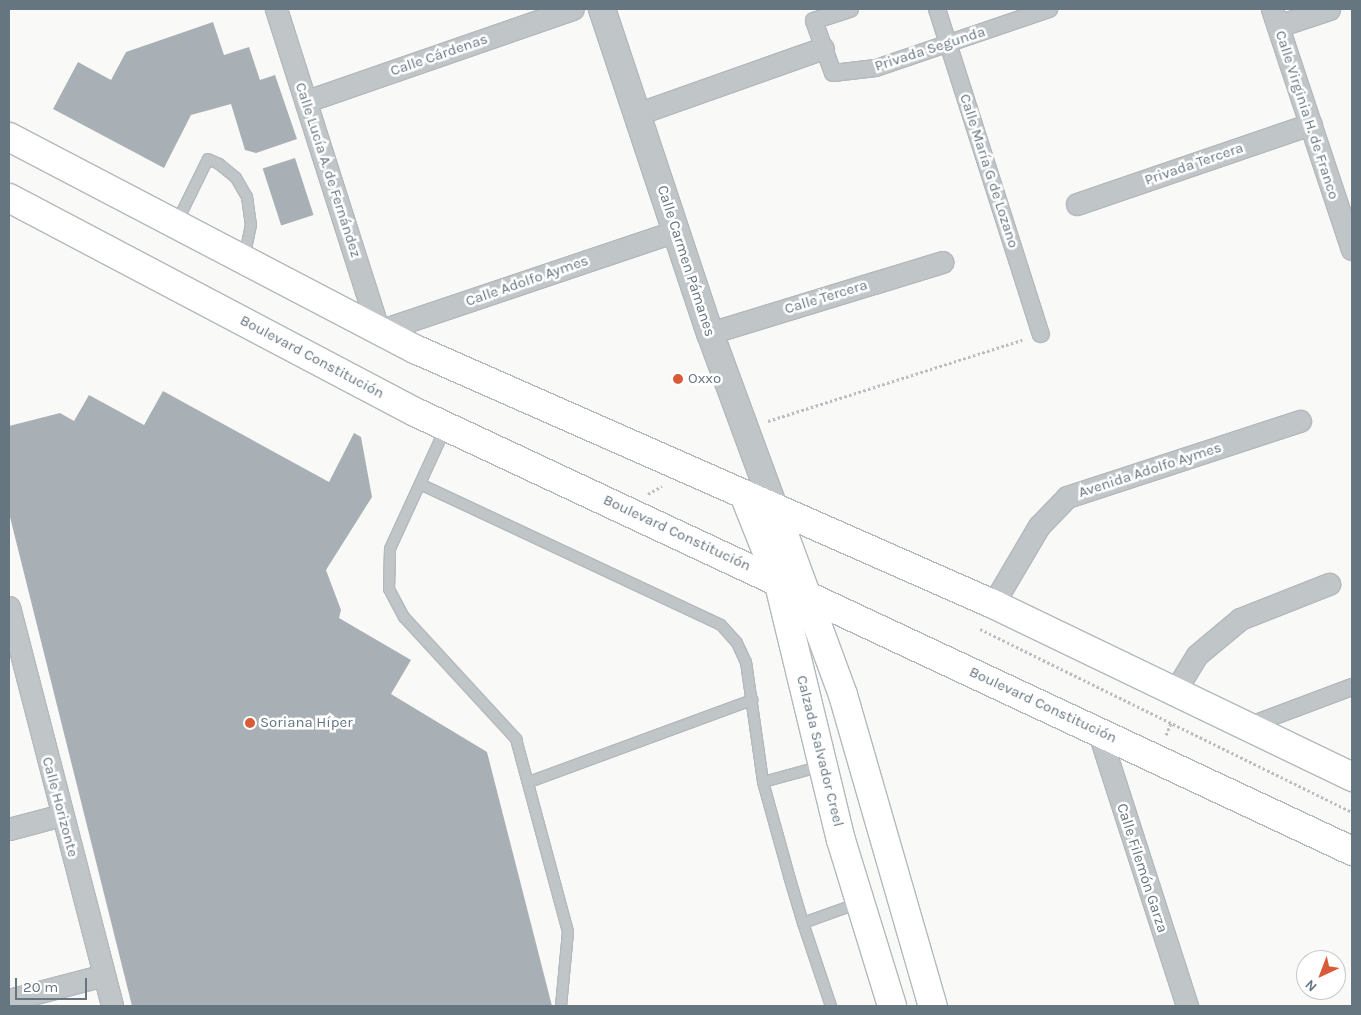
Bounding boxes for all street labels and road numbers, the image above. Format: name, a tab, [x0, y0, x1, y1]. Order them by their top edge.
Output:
street label: Privada Segunda	[872, 23, 988, 75]
street label: Calle Virginia H. de Franco	[1271, 28, 1343, 202]
street label: Calle Cárdenas	[388, 30, 490, 80]
street label: Calle Lucía A. de Fernández	[291, 80, 365, 260]
street label: Calle María G de Lozano	[956, 92, 1022, 250]
street label: Privada Tercera	[1142, 139, 1246, 189]
street label: Calle Carmen Pámanes	[653, 183, 719, 339]
street label: Calle Adolfo Aymes	[463, 252, 591, 310]
street label: Calle Tercera	[782, 276, 870, 318]
street label: Boulevard Constitución	[237, 311, 387, 403]
street label: Avenida Adolfo Aymes	[1076, 438, 1224, 502]
street label: Boulevard Constitución	[600, 491, 754, 575]
street label: Boulevard Constitución	[966, 663, 1120, 747]
street label: Calzada Salvador Creel	[792, 673, 848, 829]
street label: Calle Horizonte	[38, 755, 82, 859]
street label: Calle Filemón Garza	[1113, 801, 1171, 935]

